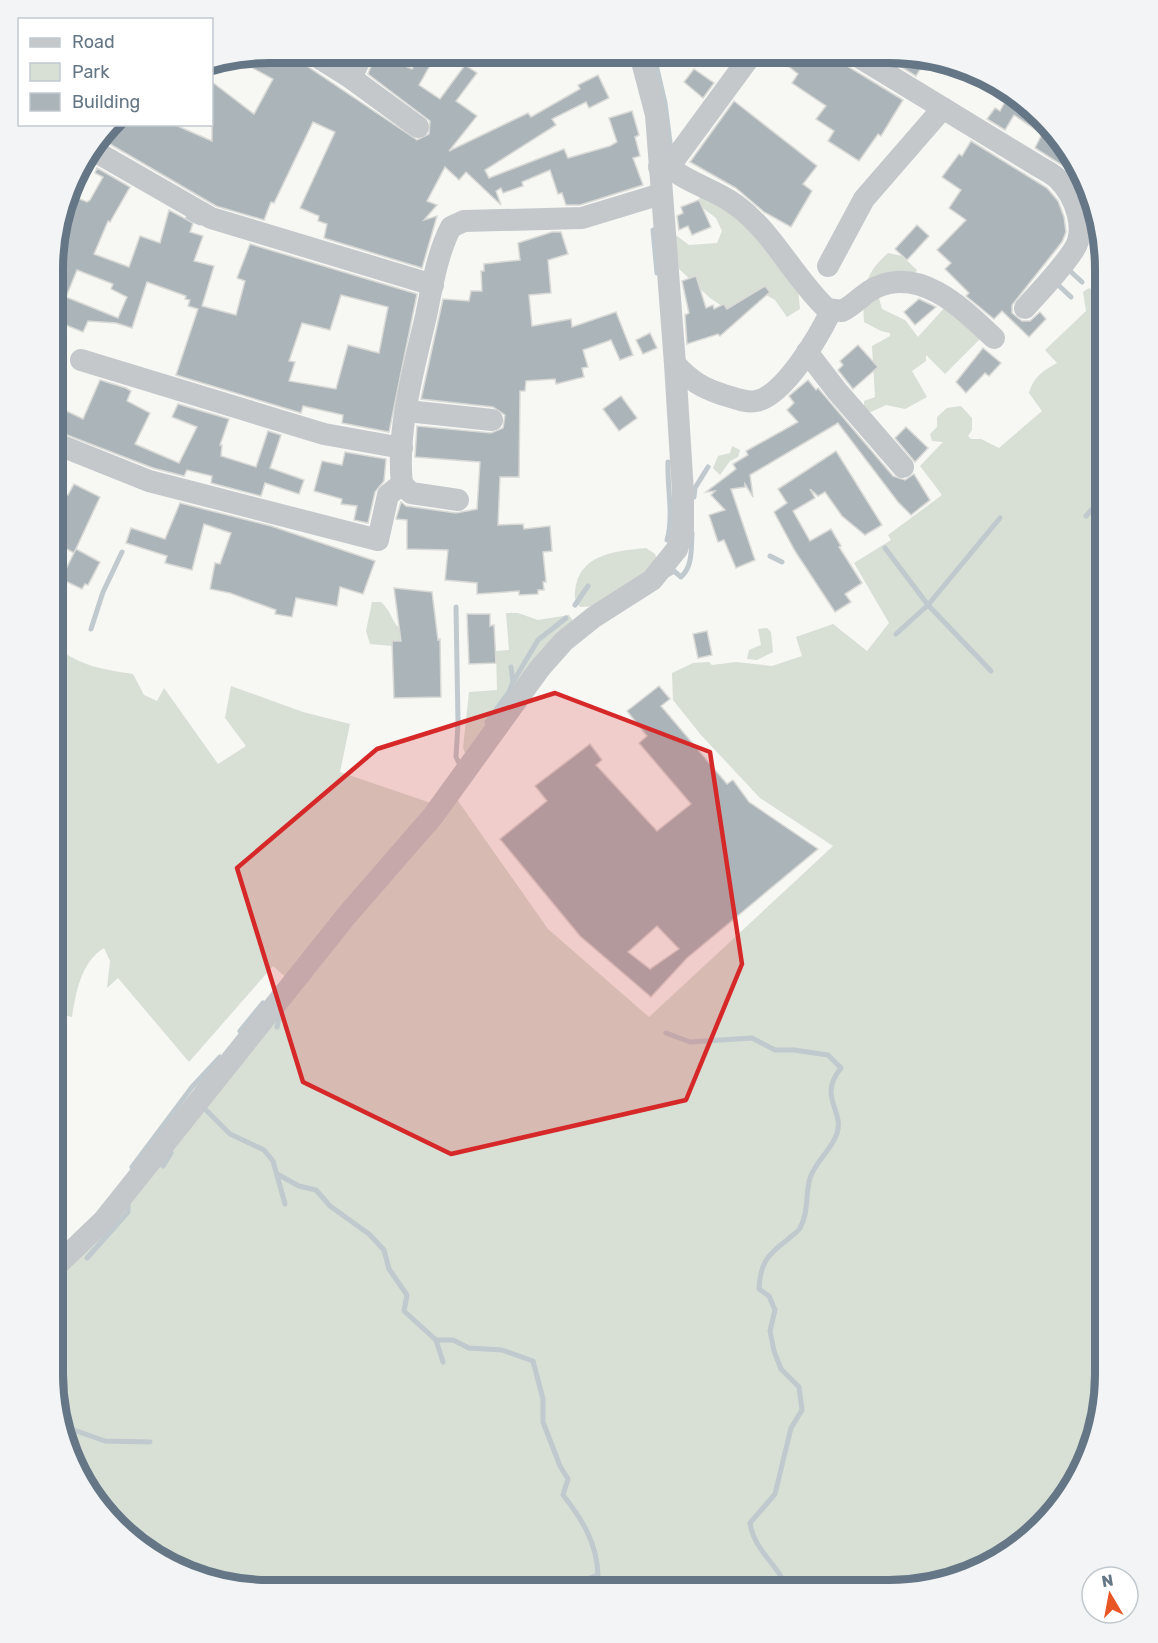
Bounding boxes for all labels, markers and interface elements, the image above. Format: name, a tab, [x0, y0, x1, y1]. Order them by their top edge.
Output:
legend	[18, 18, 213, 126]
text: Road	[72, 31, 115, 53]
text: Park	[72, 61, 110, 83]
text: Building	[72, 91, 140, 113]
north arrow	[1080, 1565, 1140, 1625]
text: N	[1100, 1570, 1115, 1591]

